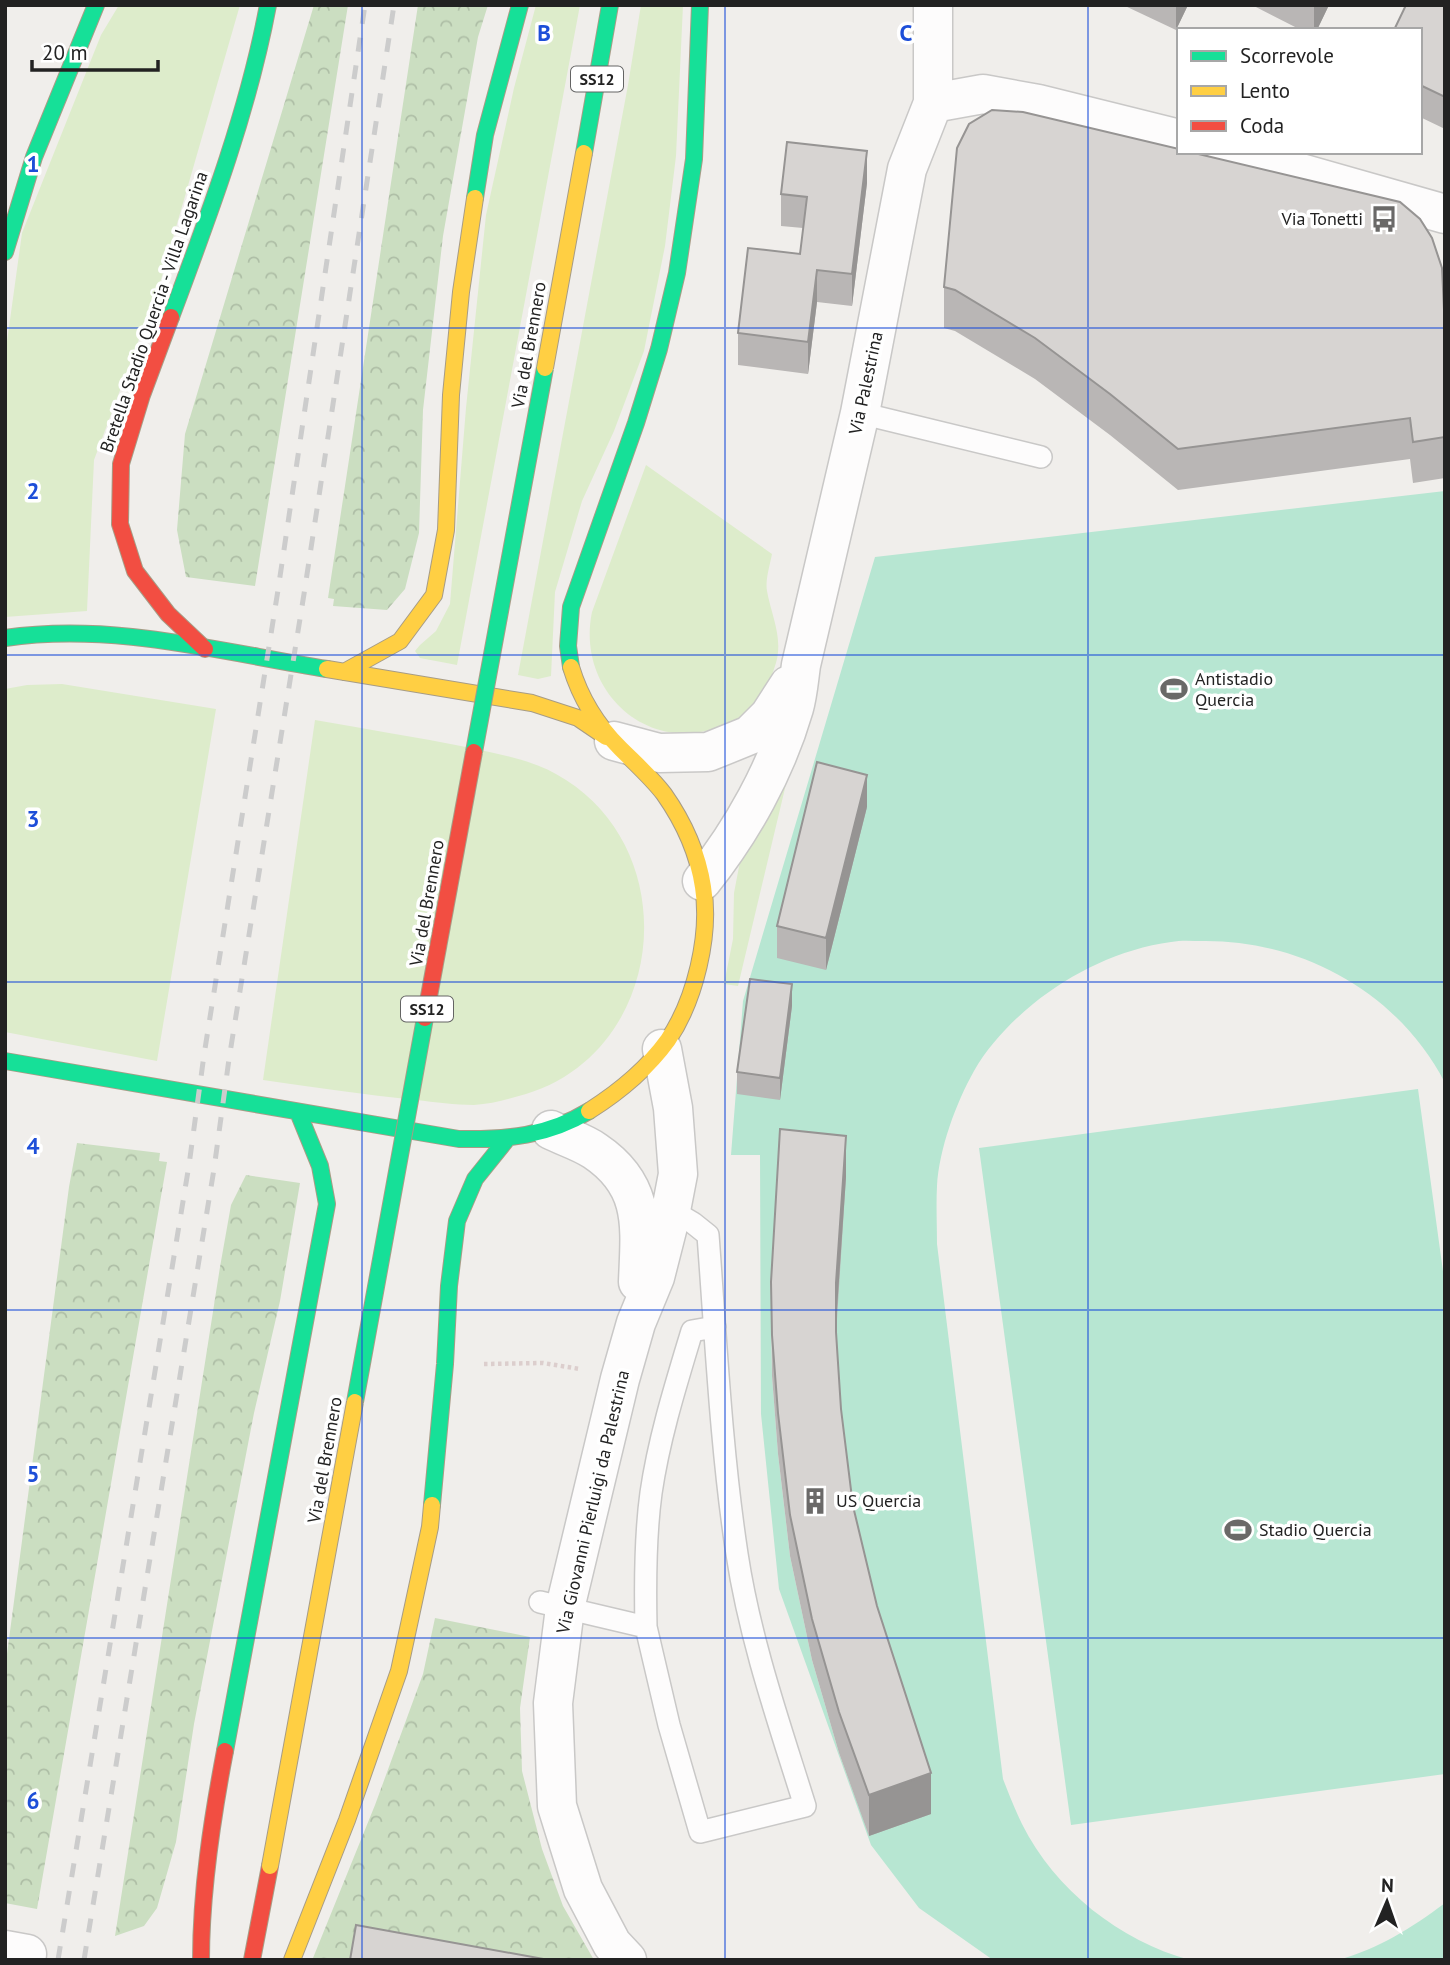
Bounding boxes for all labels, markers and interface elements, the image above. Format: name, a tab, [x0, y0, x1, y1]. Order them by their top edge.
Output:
text: B	[537, 18, 551, 47]
text: C	[900, 18, 913, 47]
scale bar	[32, 28, 158, 72]
legend	[1177, 28, 1422, 154]
text: 20 m	[42, 39, 88, 66]
text: Scorrevole	[1240, 42, 1334, 69]
road number: SS12	[571, 66, 623, 92]
text: Lento	[1240, 77, 1290, 104]
text: Coda	[1240, 112, 1284, 139]
text: 1	[26, 149, 40, 178]
street label: Bretella Stadio Quercia - Villa Lagarina	[94, 168, 213, 455]
bus stop icon: Via Tonetti	[1369, 204, 1399, 234]
place label: Via Tonetti	[1280, 207, 1363, 230]
street label: Via del Brennero	[506, 280, 551, 411]
street label: Via Palestrina	[843, 329, 888, 438]
text: 2	[26, 476, 40, 505]
place label: Antistadio Quercia	[1195, 667, 1273, 711]
sports icon: Antistadio Quercia	[1159, 674, 1189, 704]
text: 3	[26, 804, 40, 833]
street label: Via del Brennero	[404, 838, 449, 969]
road number: SS12	[401, 996, 453, 1021]
text: 4	[26, 1131, 40, 1160]
street label: Via Giovanni Pierluigi da Palestrina	[551, 1368, 634, 1637]
street label: Via del Brennero	[302, 1395, 347, 1526]
text: 5	[26, 1459, 40, 1488]
building icon: US Quercia	[800, 1486, 830, 1516]
place label: US Quercia	[836, 1489, 921, 1512]
sports icon: Stadio Quercia	[1223, 1515, 1253, 1545]
place label: Stadio Quercia	[1259, 1518, 1372, 1541]
text: 6	[26, 1786, 40, 1815]
north arrow	[1352, 1867, 1422, 1937]
text: N	[1381, 1873, 1394, 1897]

